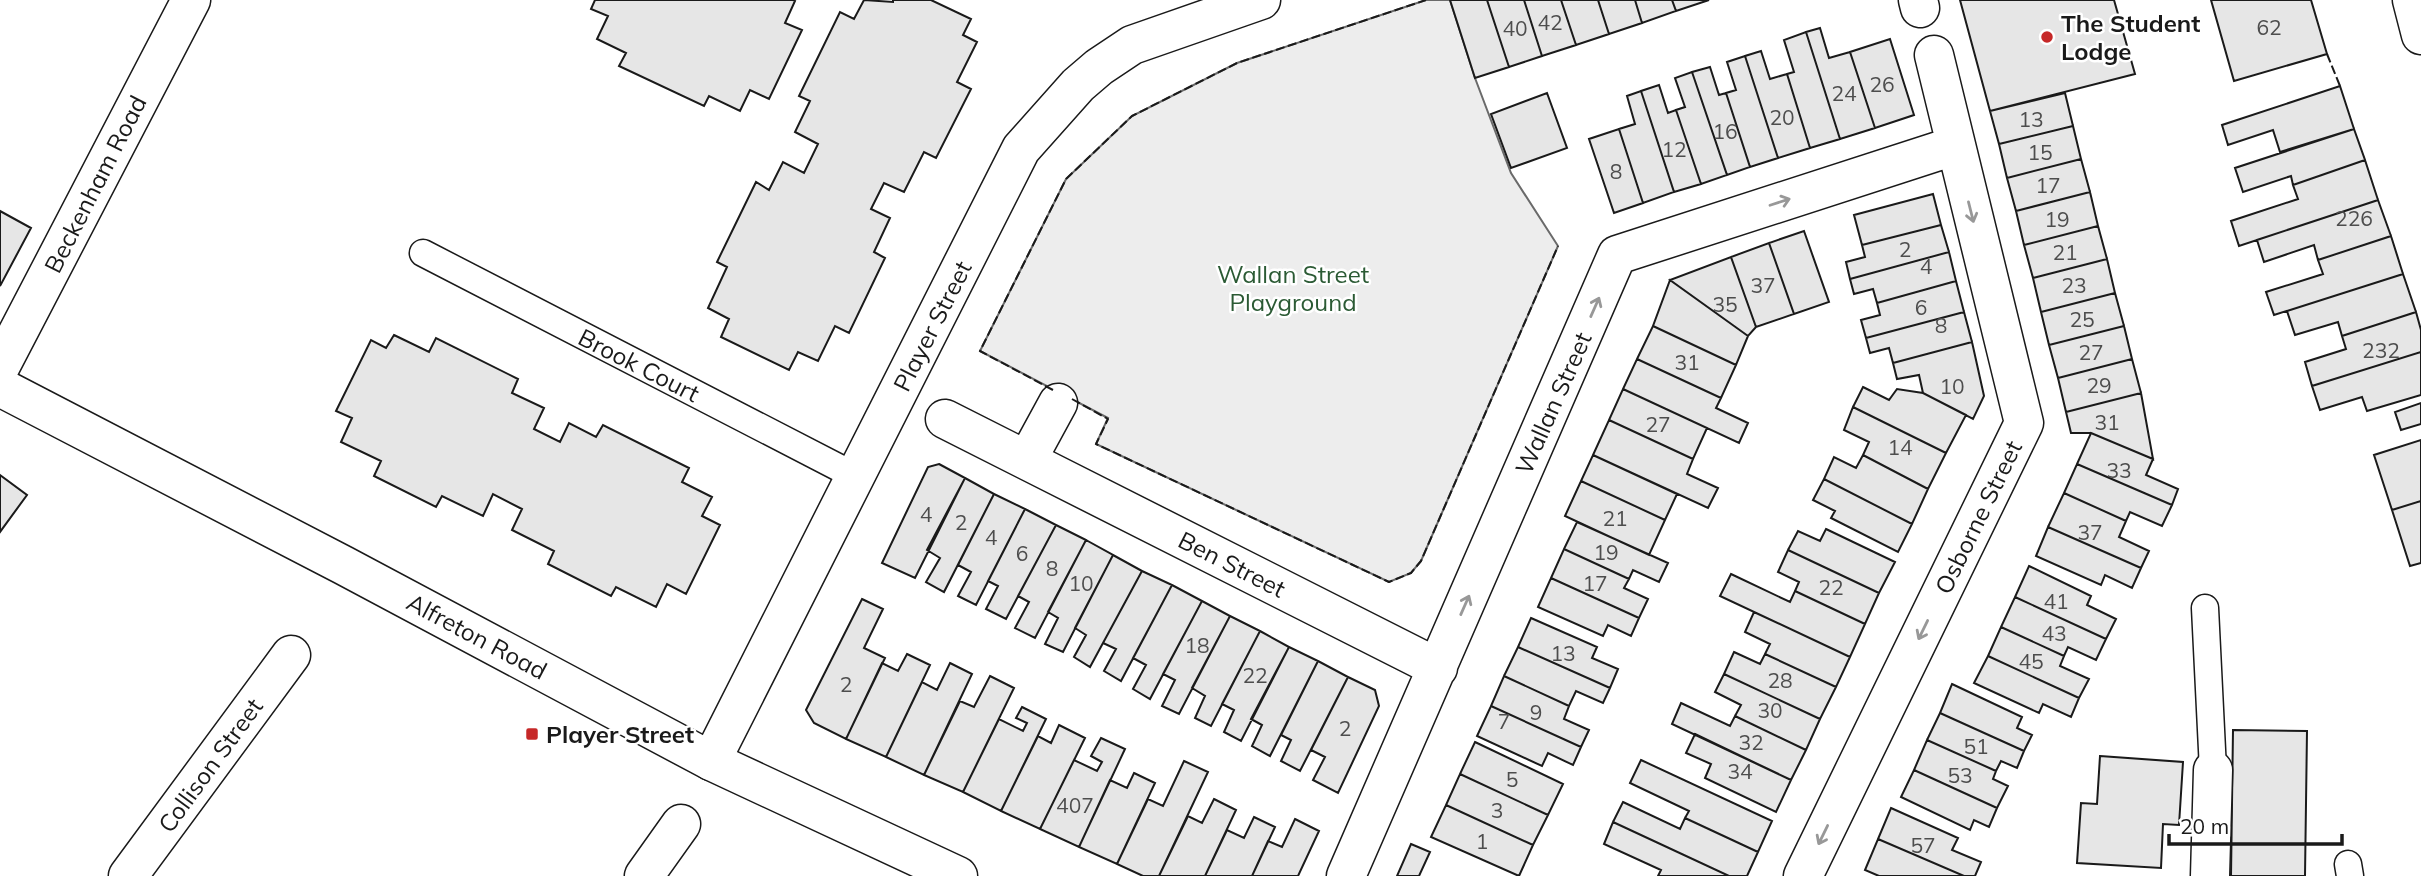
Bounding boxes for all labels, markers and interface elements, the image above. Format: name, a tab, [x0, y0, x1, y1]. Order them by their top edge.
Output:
place label: The Student Lodge	[2061, 8, 2200, 66]
house number: 42	[1537, 9, 1563, 35]
house number: 62	[2256, 14, 2282, 40]
house number: 40	[1502, 15, 1528, 41]
marker: The Student Lodge	[2039, 29, 2055, 45]
house number: 26	[1869, 71, 1895, 97]
house number: 24	[1831, 80, 1857, 106]
street label: Beckenham Road	[37, 90, 153, 278]
house number: 20	[1769, 104, 1795, 130]
house number: 13	[2018, 106, 2044, 132]
house number: 16	[1712, 118, 1738, 144]
house number: 12	[1661, 136, 1687, 162]
house number: 15	[2027, 139, 2053, 165]
house number: 8	[1610, 158, 1622, 184]
house number: 17	[2035, 172, 2061, 198]
one-way arrow	[1768, 195, 1790, 208]
one-way arrow	[1965, 200, 1978, 223]
house number: 226	[2335, 205, 2373, 231]
house number: 19	[2044, 206, 2070, 232]
house number: 2	[1899, 236, 1911, 262]
house number: 21	[2052, 239, 2078, 265]
house number: 4	[1920, 253, 1933, 279]
street label: Player Street	[886, 256, 978, 396]
park label: Wallan Street Playground	[1217, 259, 1369, 317]
house number: 37	[1750, 272, 1776, 298]
house number: 23	[2061, 272, 2087, 298]
house number: 35	[1712, 291, 1738, 317]
house number: 6	[1915, 294, 1927, 320]
one-way arrow	[1589, 297, 1602, 318]
house number: 25	[2069, 306, 2095, 332]
house number: 8	[1935, 312, 1947, 338]
street label: Brook Court	[573, 322, 705, 408]
street label: Wallan Street	[1508, 327, 1598, 479]
house number: 232	[2362, 337, 2400, 363]
house number: 27	[2078, 339, 2104, 365]
house number: 31	[1674, 349, 1700, 375]
house number: 29	[2086, 372, 2112, 398]
house number: 10	[1939, 373, 1965, 399]
house number: 31	[2094, 409, 2120, 435]
house number: 27	[1645, 411, 1671, 437]
house number: 14	[1887, 434, 1913, 460]
street label: Osborne Street	[1928, 435, 2028, 599]
house number: 33	[2106, 457, 2132, 483]
house number: 4	[920, 501, 933, 527]
house number: 21	[1602, 505, 1628, 531]
house number: 2	[955, 509, 967, 535]
house number: 37	[2077, 519, 2103, 545]
house number: 4	[985, 524, 998, 550]
street label: Ben Street	[1173, 524, 1291, 604]
house number: 19	[1593, 539, 1619, 565]
house number: 6	[1016, 540, 1028, 566]
house number: 8	[1046, 555, 1058, 581]
house number: 10	[1068, 570, 1094, 596]
house number: 17	[1582, 570, 1608, 596]
house number: 22	[1818, 574, 1844, 600]
street label: Alfreton Road	[402, 587, 552, 685]
house number: 41	[2043, 588, 2069, 614]
one-way arrow	[1459, 595, 1472, 617]
one-way arrow	[1916, 619, 1929, 640]
house number: 43	[2041, 620, 2067, 646]
house number: 18	[1184, 632, 1210, 658]
house number: 13	[1550, 640, 1576, 666]
house number: 45	[2018, 648, 2044, 674]
house number: 22	[1242, 662, 1268, 688]
house number: 28	[1767, 667, 1793, 693]
house number: 2	[840, 671, 852, 697]
street label: Collison Street	[151, 692, 269, 838]
house number: 30	[1757, 697, 1783, 723]
house number: 9	[1530, 699, 1542, 725]
house number: 7	[1498, 708, 1510, 734]
house number: 2	[1339, 715, 1351, 741]
place label: Player Street	[546, 719, 694, 749]
marker: Player Street	[524, 726, 540, 742]
house number: 32	[1738, 729, 1764, 755]
house number: 51	[1963, 733, 1989, 759]
house number: 34	[1727, 758, 1753, 784]
house number: 53	[1947, 762, 1973, 788]
house number: 5	[1506, 766, 1518, 792]
house number: 407	[1056, 792, 1094, 818]
house number: 3	[1491, 797, 1503, 823]
scale bar	[2169, 802, 2342, 846]
text: 20 m	[2180, 813, 2229, 839]
one-way arrow	[1816, 824, 1829, 845]
house number: 1	[1476, 828, 1488, 854]
house number: 57	[1910, 832, 1936, 858]

